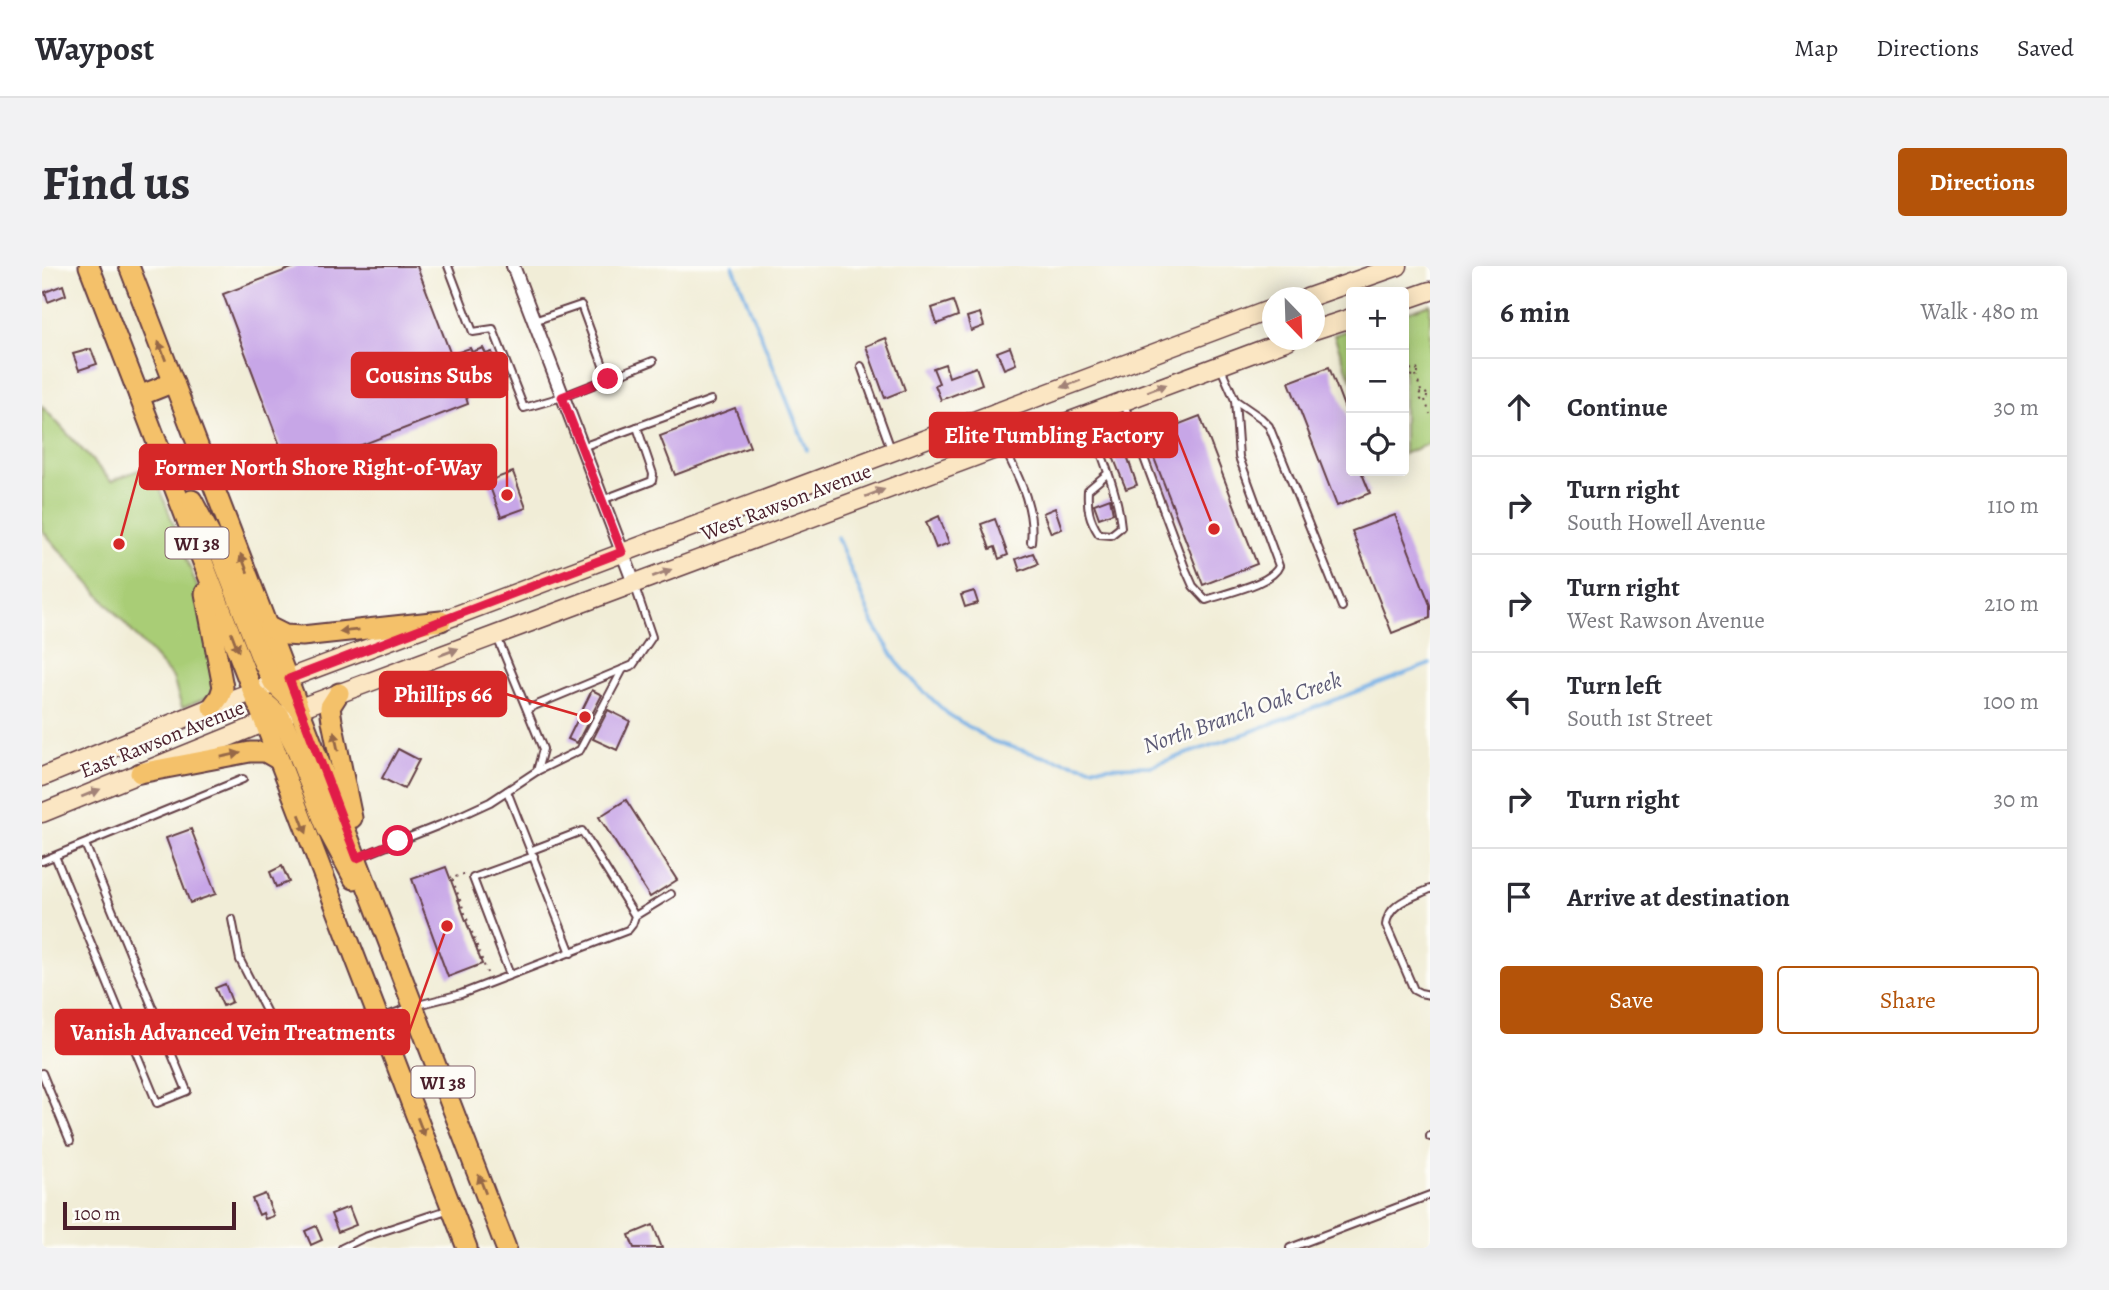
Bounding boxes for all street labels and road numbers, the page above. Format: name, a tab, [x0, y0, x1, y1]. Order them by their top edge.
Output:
street label: West Rawson Avenue	[696, 457, 875, 548]
road number: WI 38	[166, 528, 228, 558]
street label: East Rawson Avenue	[76, 693, 248, 785]
road number: WI 38	[412, 1066, 474, 1098]

